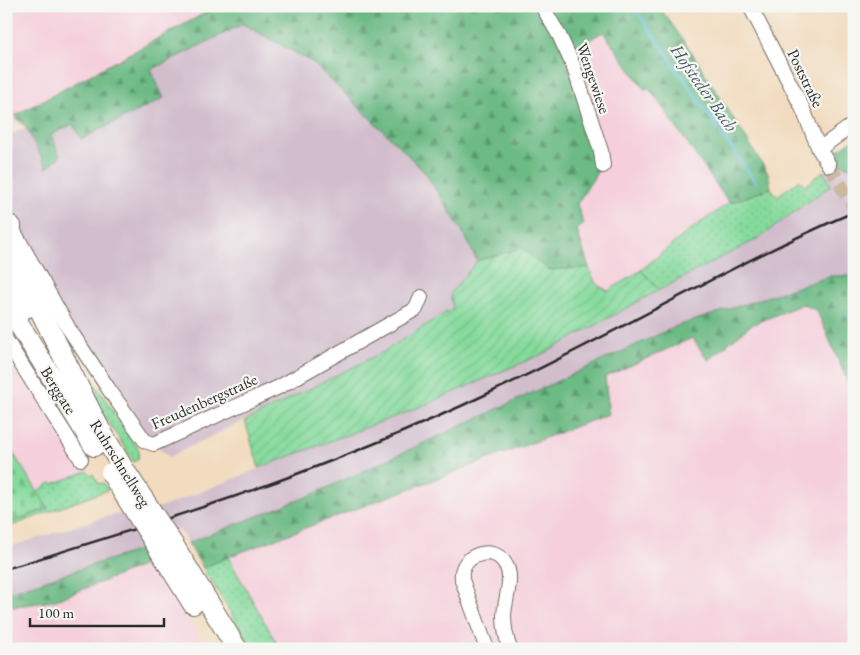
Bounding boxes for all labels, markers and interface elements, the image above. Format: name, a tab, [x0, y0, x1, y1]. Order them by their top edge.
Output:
water label: Hofsteder Bach	[664, 39, 743, 137]
street label: Wengewiese	[572, 40, 615, 116]
street label: Poststraße	[782, 46, 829, 111]
street label: Berggate	[36, 362, 81, 418]
street label: Freudenbergstraße	[148, 369, 261, 434]
street label: Ruhrschnellweg	[85, 416, 156, 512]
scale bar	[30, 595, 164, 627]
text: 100 m	[38, 603, 75, 622]

